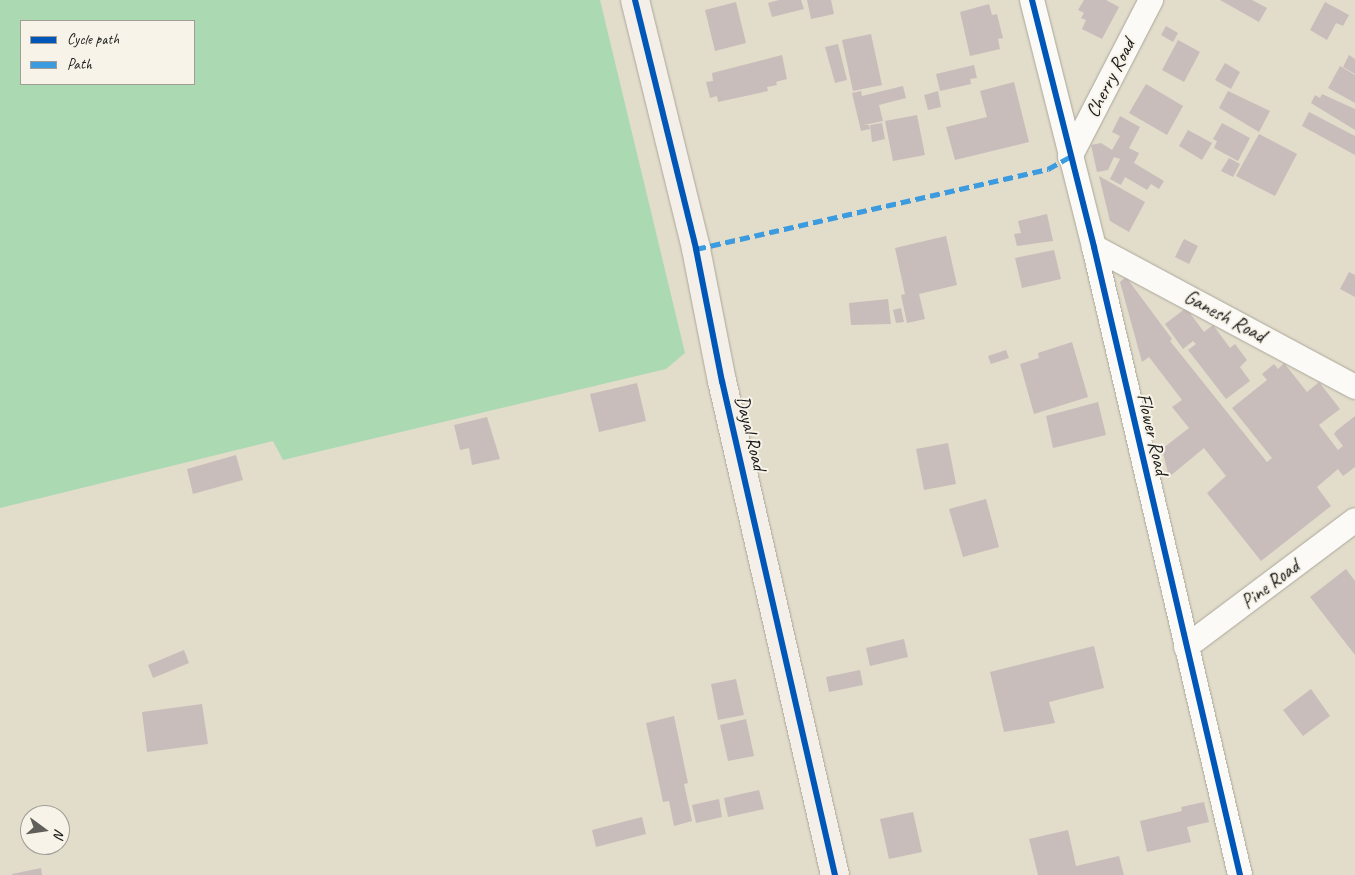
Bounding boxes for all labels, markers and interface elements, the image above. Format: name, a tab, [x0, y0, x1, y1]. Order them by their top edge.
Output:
legend	[20, 20, 195, 85]
text: Cycle path	[67, 30, 119, 49]
street label: Cherry Road	[1080, 35, 1140, 121]
text: Path	[67, 55, 92, 74]
street label: Ganesh Road	[1180, 285, 1270, 347]
street label: Flower Road	[1132, 391, 1174, 477]
street label: Dayal Road	[730, 393, 772, 473]
street label: Pine Road	[1236, 554, 1304, 614]
north arrow	[20, 805, 70, 855]
text: N	[50, 827, 68, 840]

